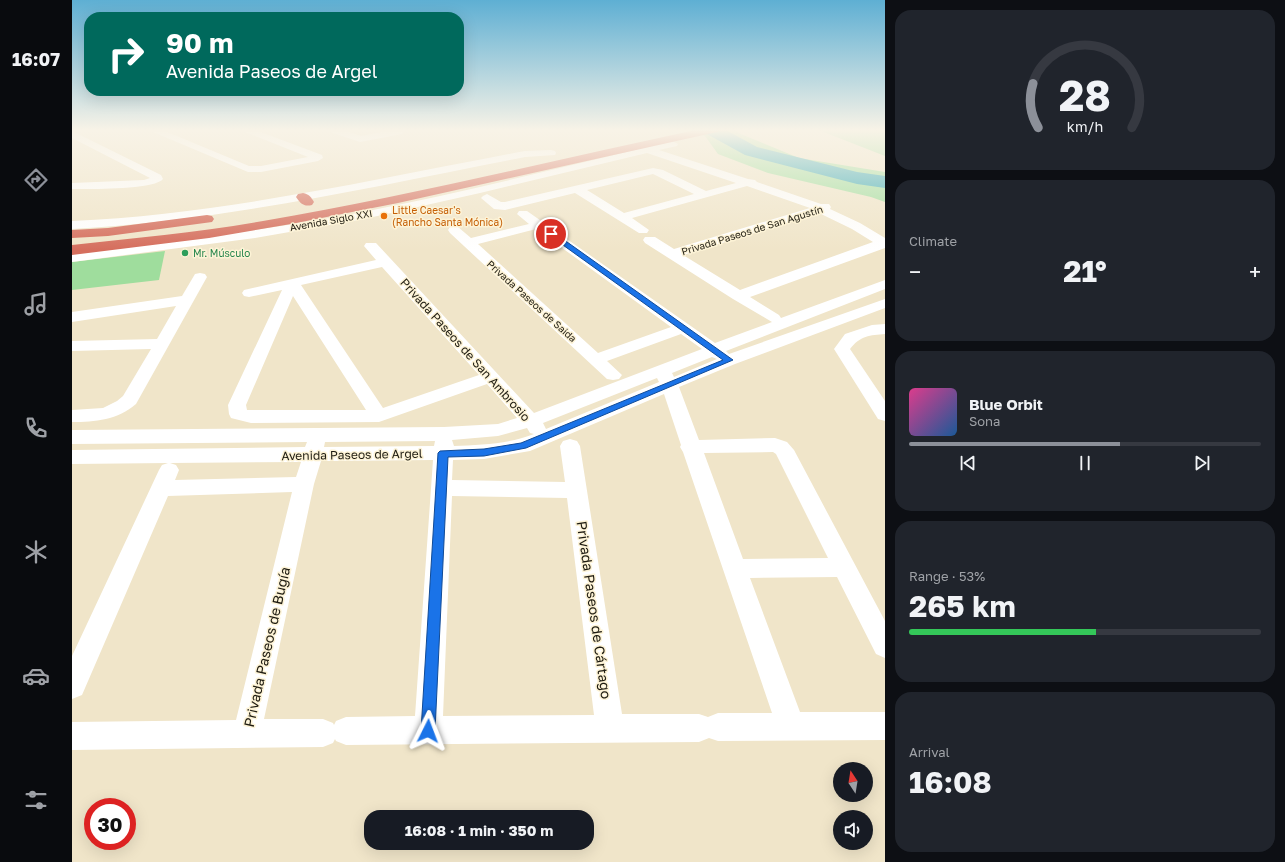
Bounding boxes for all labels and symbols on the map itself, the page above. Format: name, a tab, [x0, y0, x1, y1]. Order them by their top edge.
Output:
street label: Privada Paseos de San Agustín	[680, 203, 824, 257]
place label: Little Caesar's (Rancho Santa Mónica)	[392, 204, 503, 228]
street label: Avenida Siglo XXI	[289, 207, 373, 233]
marker: Little Caesar's (Rancho Santa Mónica)	[379, 211, 389, 221]
pin	[534, 217, 568, 251]
place label: Mr. Músculo	[193, 247, 250, 259]
marker: Mr. Músculo	[180, 248, 190, 258]
street label: Privada Paseos de Saida	[485, 258, 579, 344]
street label: Privada Paseos de San Ambrosio	[397, 275, 534, 424]
street label: Avenida Paseos de Argel	[281, 446, 423, 463]
street label: Privada Paseos de Cártago	[574, 520, 615, 700]
street label: Privada Paseos de Bugía	[240, 565, 293, 729]
position arrow	[407, 710, 449, 752]
north arrow	[833, 762, 873, 802]
speed limit sign: 30	[84, 798, 136, 850]

